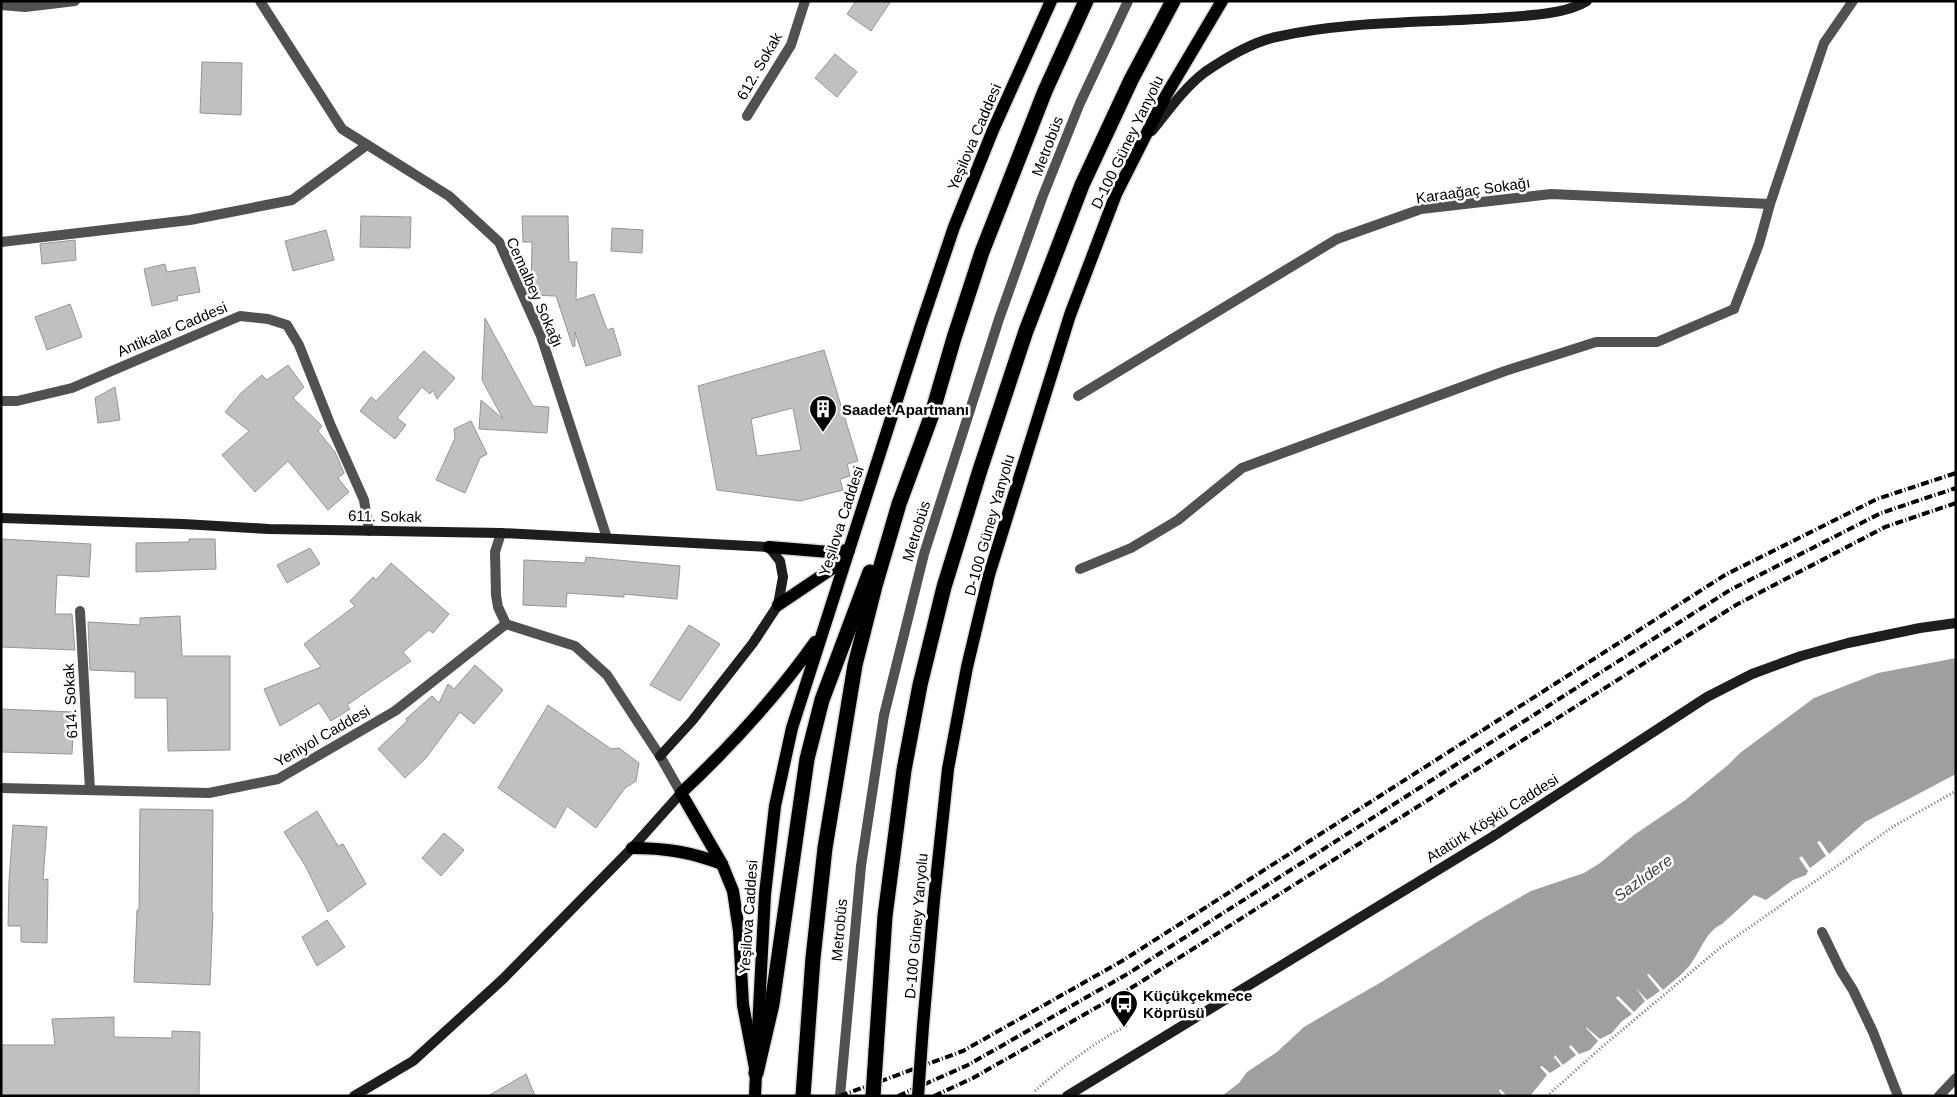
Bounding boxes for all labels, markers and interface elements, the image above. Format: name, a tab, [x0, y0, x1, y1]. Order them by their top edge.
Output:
street label: 612. Sokak	[733, 29, 785, 103]
street label: D-100 Güney Yanyolu	[1087, 73, 1167, 211]
street label: Yeşilova Caddesi	[944, 81, 1004, 193]
street label: Metrobüs	[1028, 114, 1066, 178]
street label: Karaağaç Sokağı	[1415, 174, 1531, 206]
street label: Cemalbey Sokağı	[503, 234, 567, 350]
street label: Antikalar Caddesi	[115, 298, 229, 360]
building icon: Saadet Apartmanı	[808, 394, 838, 433]
place label: Saadet Apartmanı	[842, 401, 969, 418]
street label: D-100 Güney Yanyolu	[961, 452, 1017, 598]
street label: Yeşilova Caddesi	[815, 464, 867, 578]
street label: Metrobüs	[899, 499, 933, 563]
street label: 611. Sokak	[348, 507, 423, 525]
street label: 614. Sokak	[60, 663, 80, 739]
street label: Yeniyol Caddesi	[271, 702, 373, 770]
street label: Atatürk Köşkü Caddesi	[1423, 770, 1561, 866]
water label: Sazlıdere	[1611, 851, 1675, 905]
street label: D-100 Güney Yanyolu	[901, 852, 931, 1000]
street label: Yeşilova Caddesi	[736, 859, 760, 975]
street label: Metrobüs	[828, 898, 850, 962]
place label: Küçükçekmece Köprüsü	[1143, 987, 1252, 1021]
bus stop icon: Küçükçekmece Köprüsü	[1109, 989, 1139, 1028]

